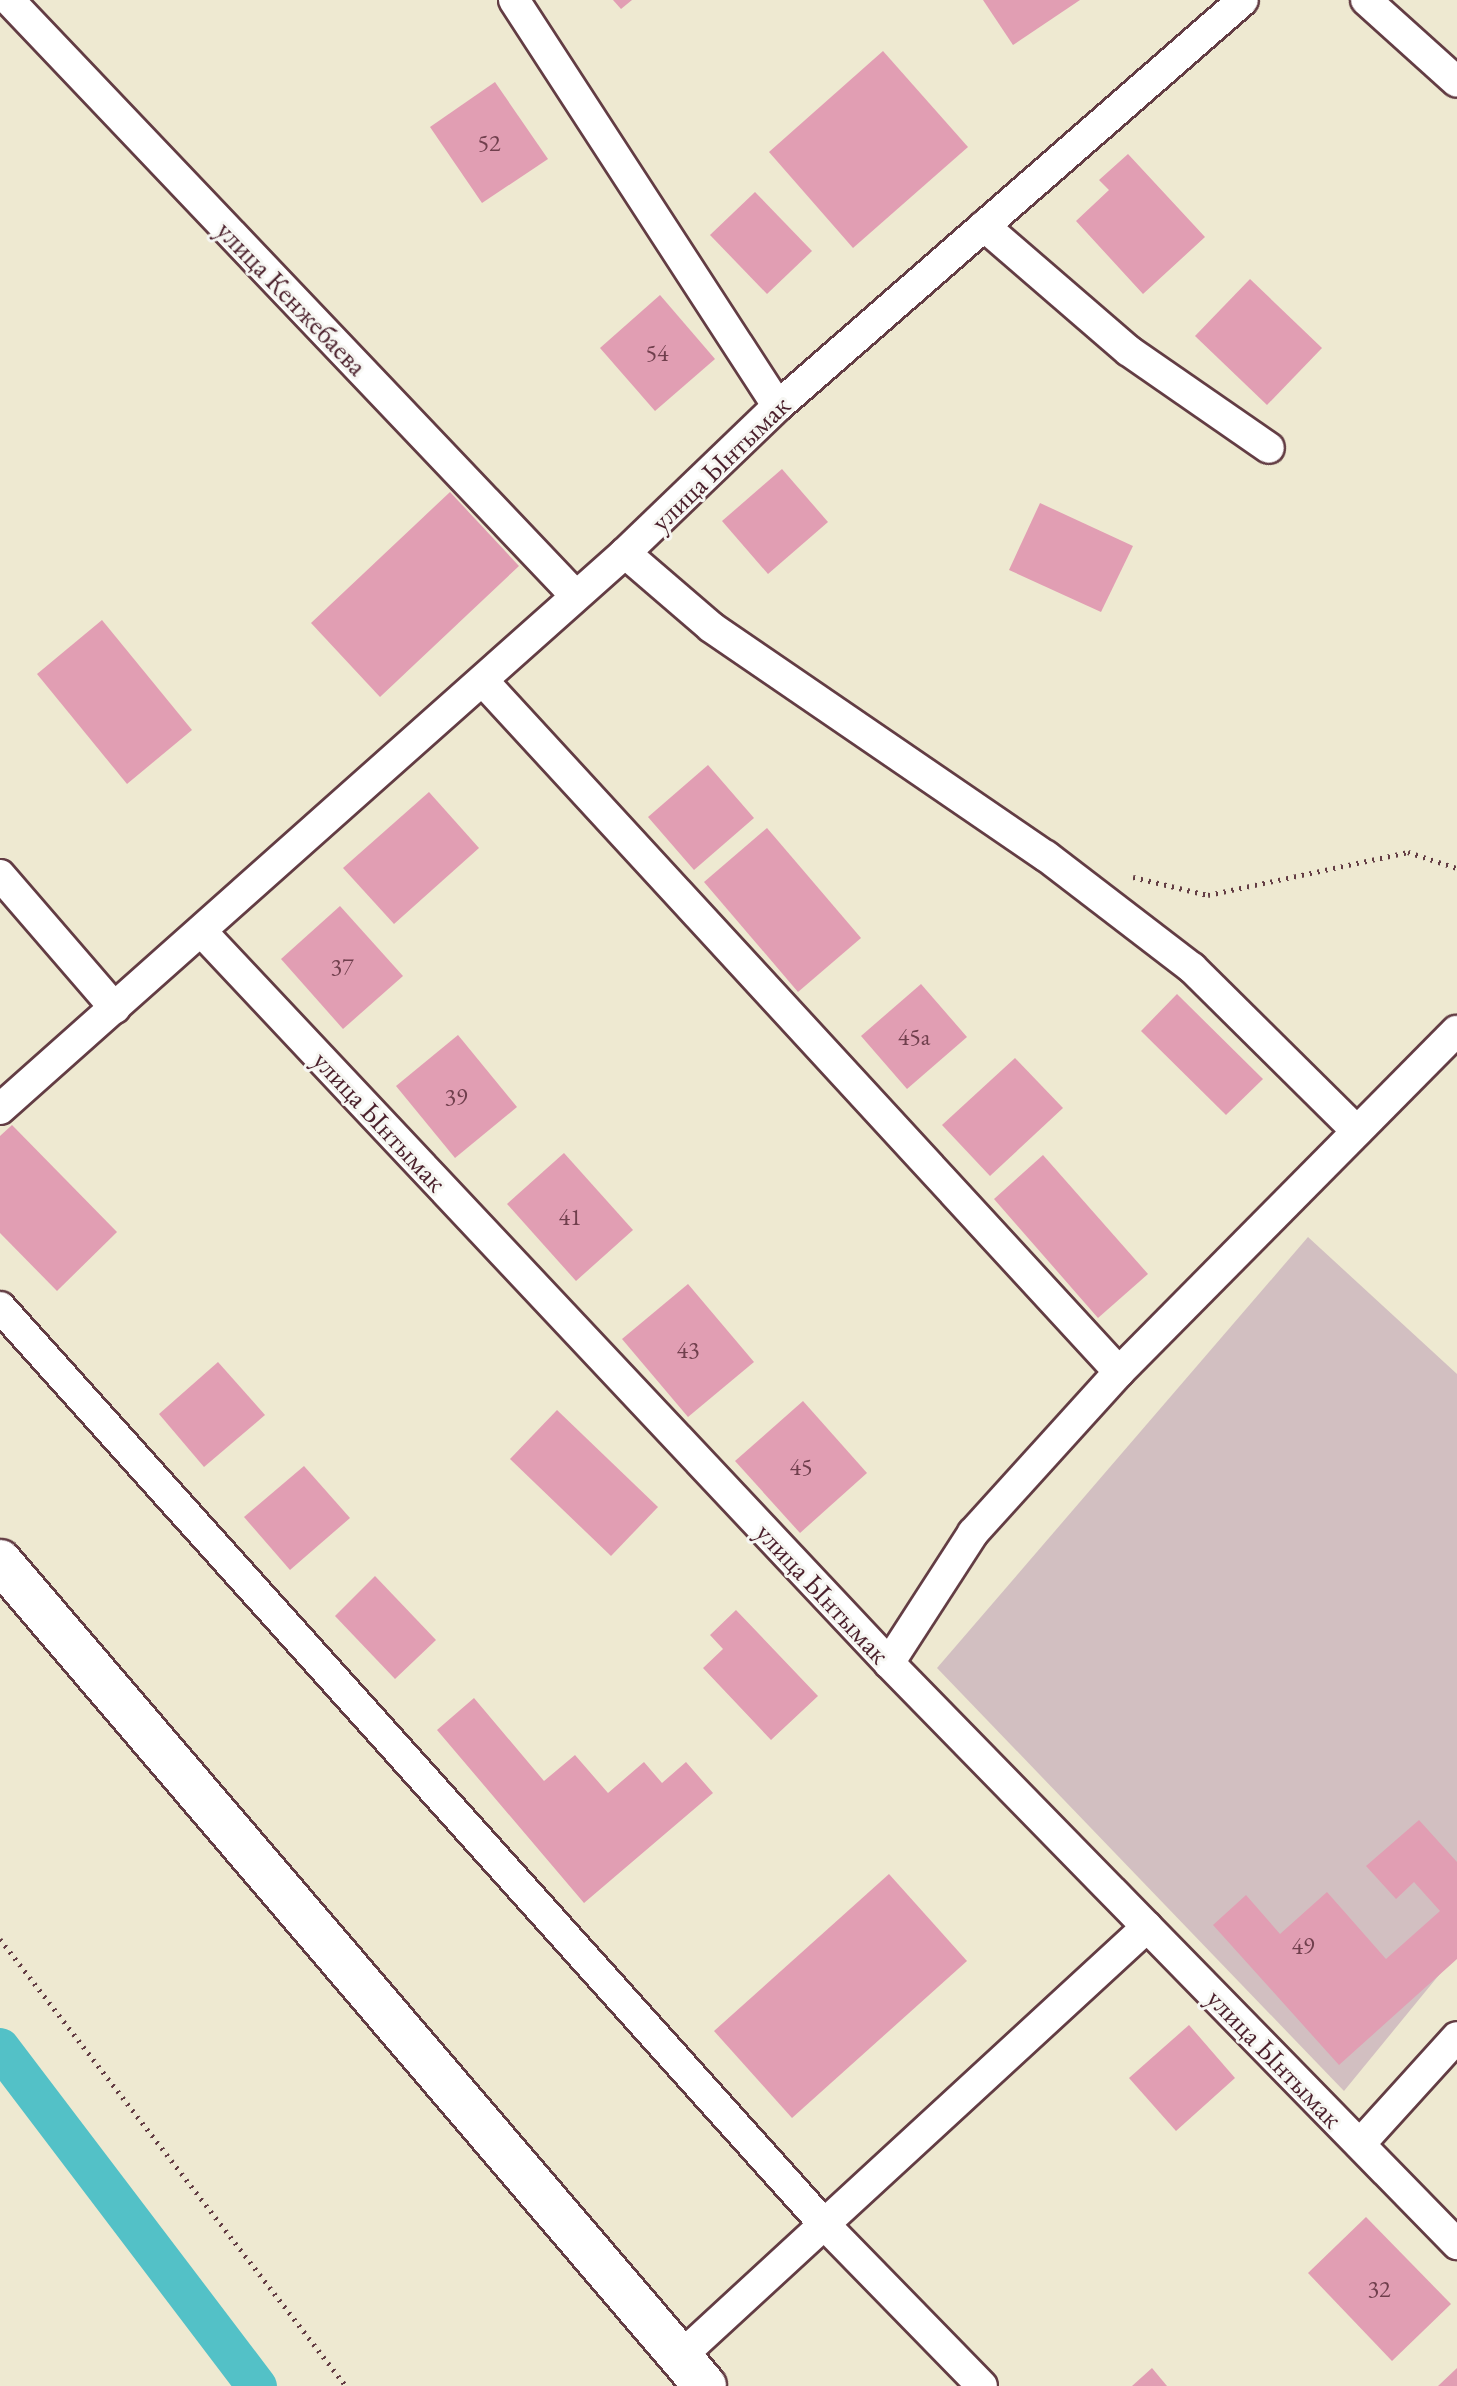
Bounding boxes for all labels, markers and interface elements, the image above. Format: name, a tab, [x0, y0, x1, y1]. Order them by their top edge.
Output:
house number: 52	[477, 129, 501, 157]
street label: улица Кенжебаева	[210, 214, 374, 382]
house number: 54	[645, 339, 669, 367]
street label: улица Ынтымак	[643, 388, 797, 538]
house number: 37	[330, 953, 354, 981]
house number: 45а	[898, 1023, 930, 1051]
street label: улица Ынтымак	[306, 1043, 454, 1199]
house number: 39	[444, 1083, 468, 1111]
house number: 41	[558, 1203, 582, 1231]
house number: 43	[676, 1336, 700, 1364]
house number: 45	[789, 1453, 813, 1481]
street label: улица Ынтымак	[749, 1515, 897, 1671]
house number: 49	[1291, 1932, 1315, 1960]
street label: улица Ынтымак	[1200, 1981, 1350, 2135]
house number: 32	[1367, 2275, 1391, 2303]

